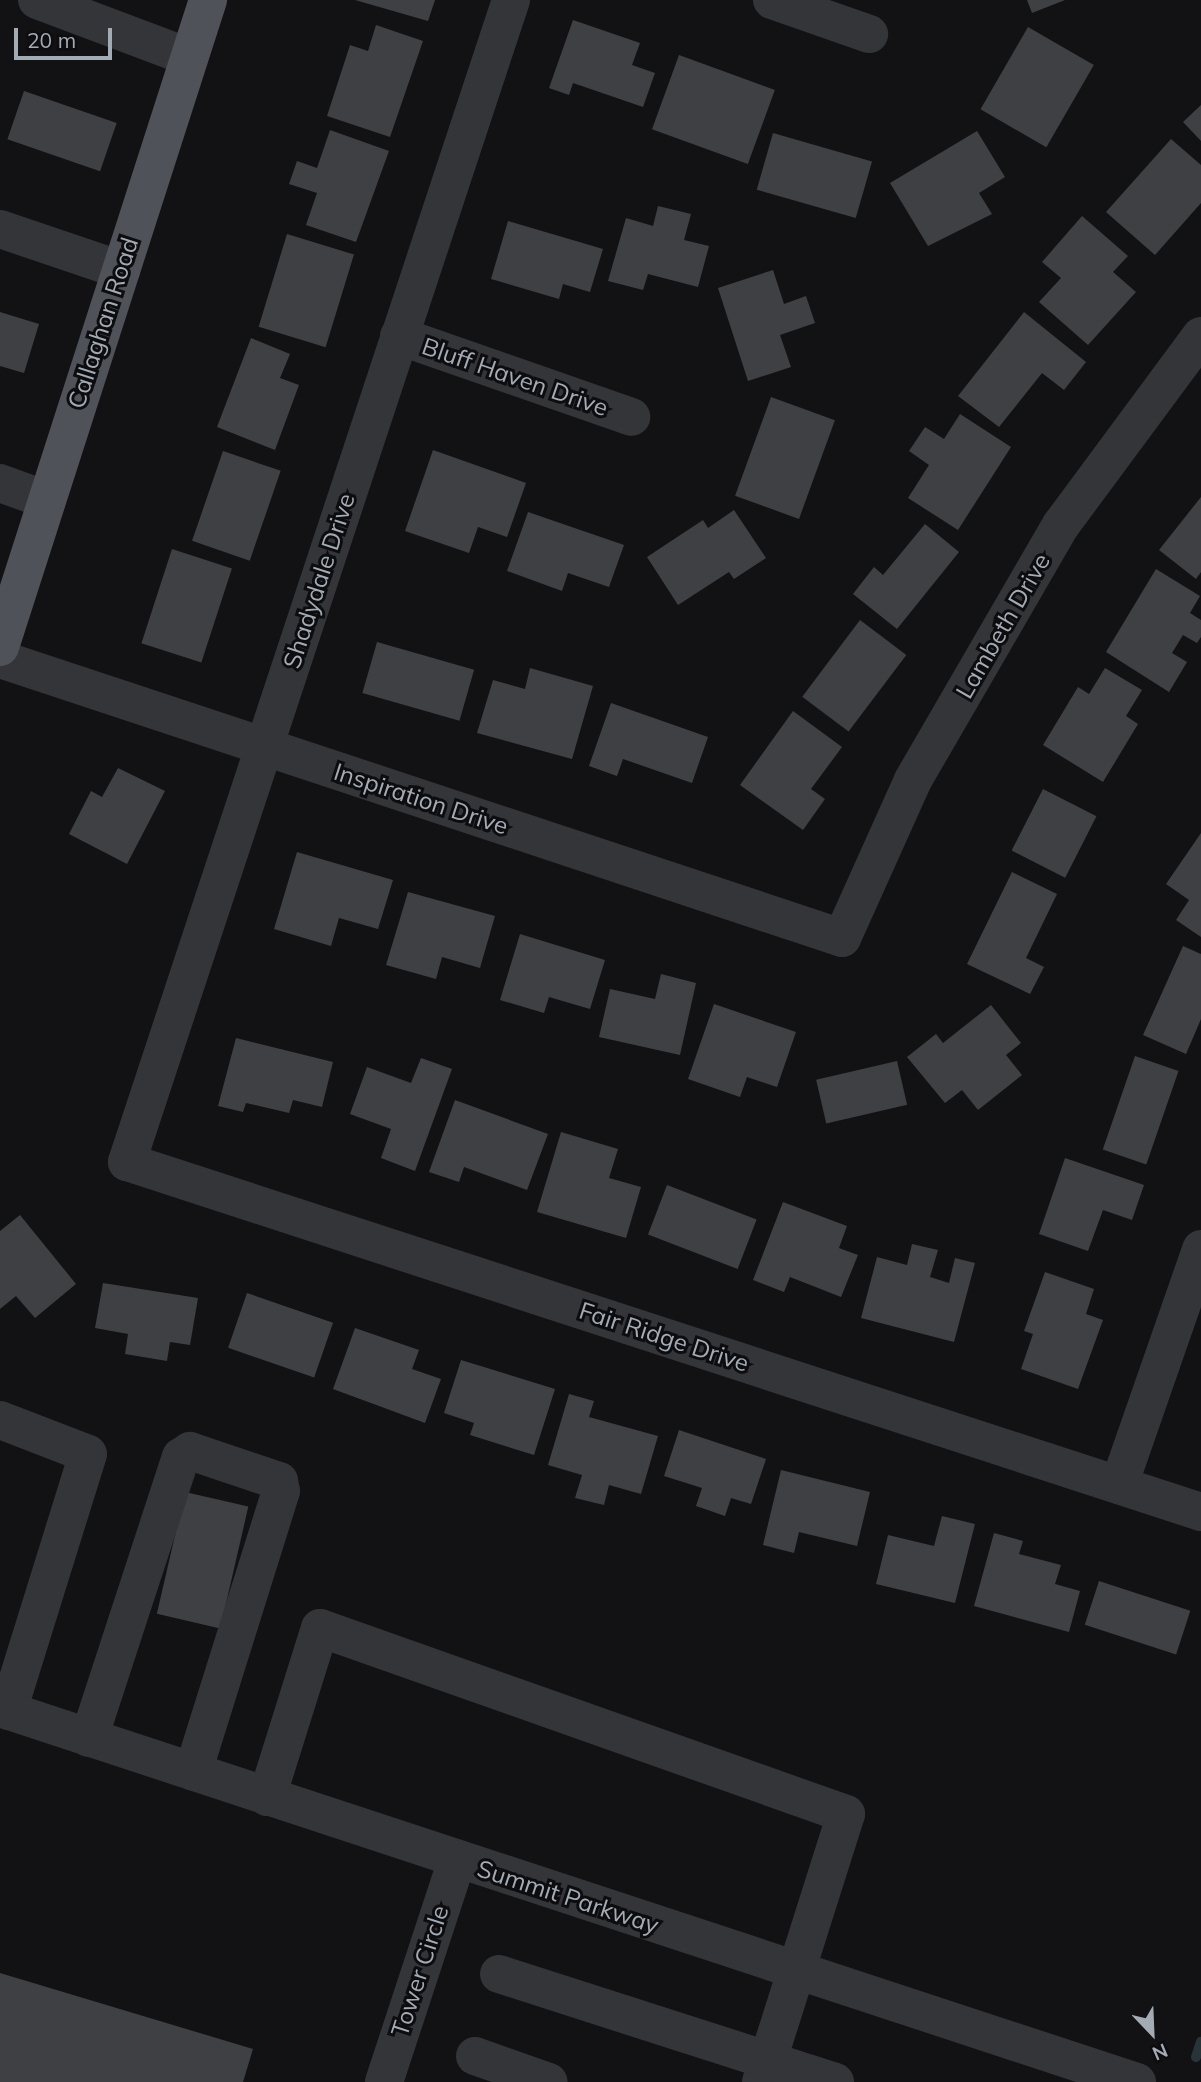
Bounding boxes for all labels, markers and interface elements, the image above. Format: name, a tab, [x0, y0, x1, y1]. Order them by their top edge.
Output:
scale bar	[18, 14, 116, 58]
text: 20 m	[27, 27, 76, 53]
street label: Callaghan Road	[62, 234, 144, 412]
street label: Bluff Haven Drive	[418, 332, 612, 422]
street label: Shadydale Drive	[277, 490, 361, 672]
street label: Lambeth Drive	[950, 548, 1056, 704]
street label: Inspiration Drive	[330, 757, 512, 841]
street label: Fair Ridge Drive	[576, 1296, 752, 1378]
street label: Summit Parkway	[474, 1854, 662, 1940]
street label: Tower Circle	[385, 1902, 455, 2040]
north arrow	[1117, 1998, 1187, 2068]
text: N	[1149, 2038, 1172, 2066]

